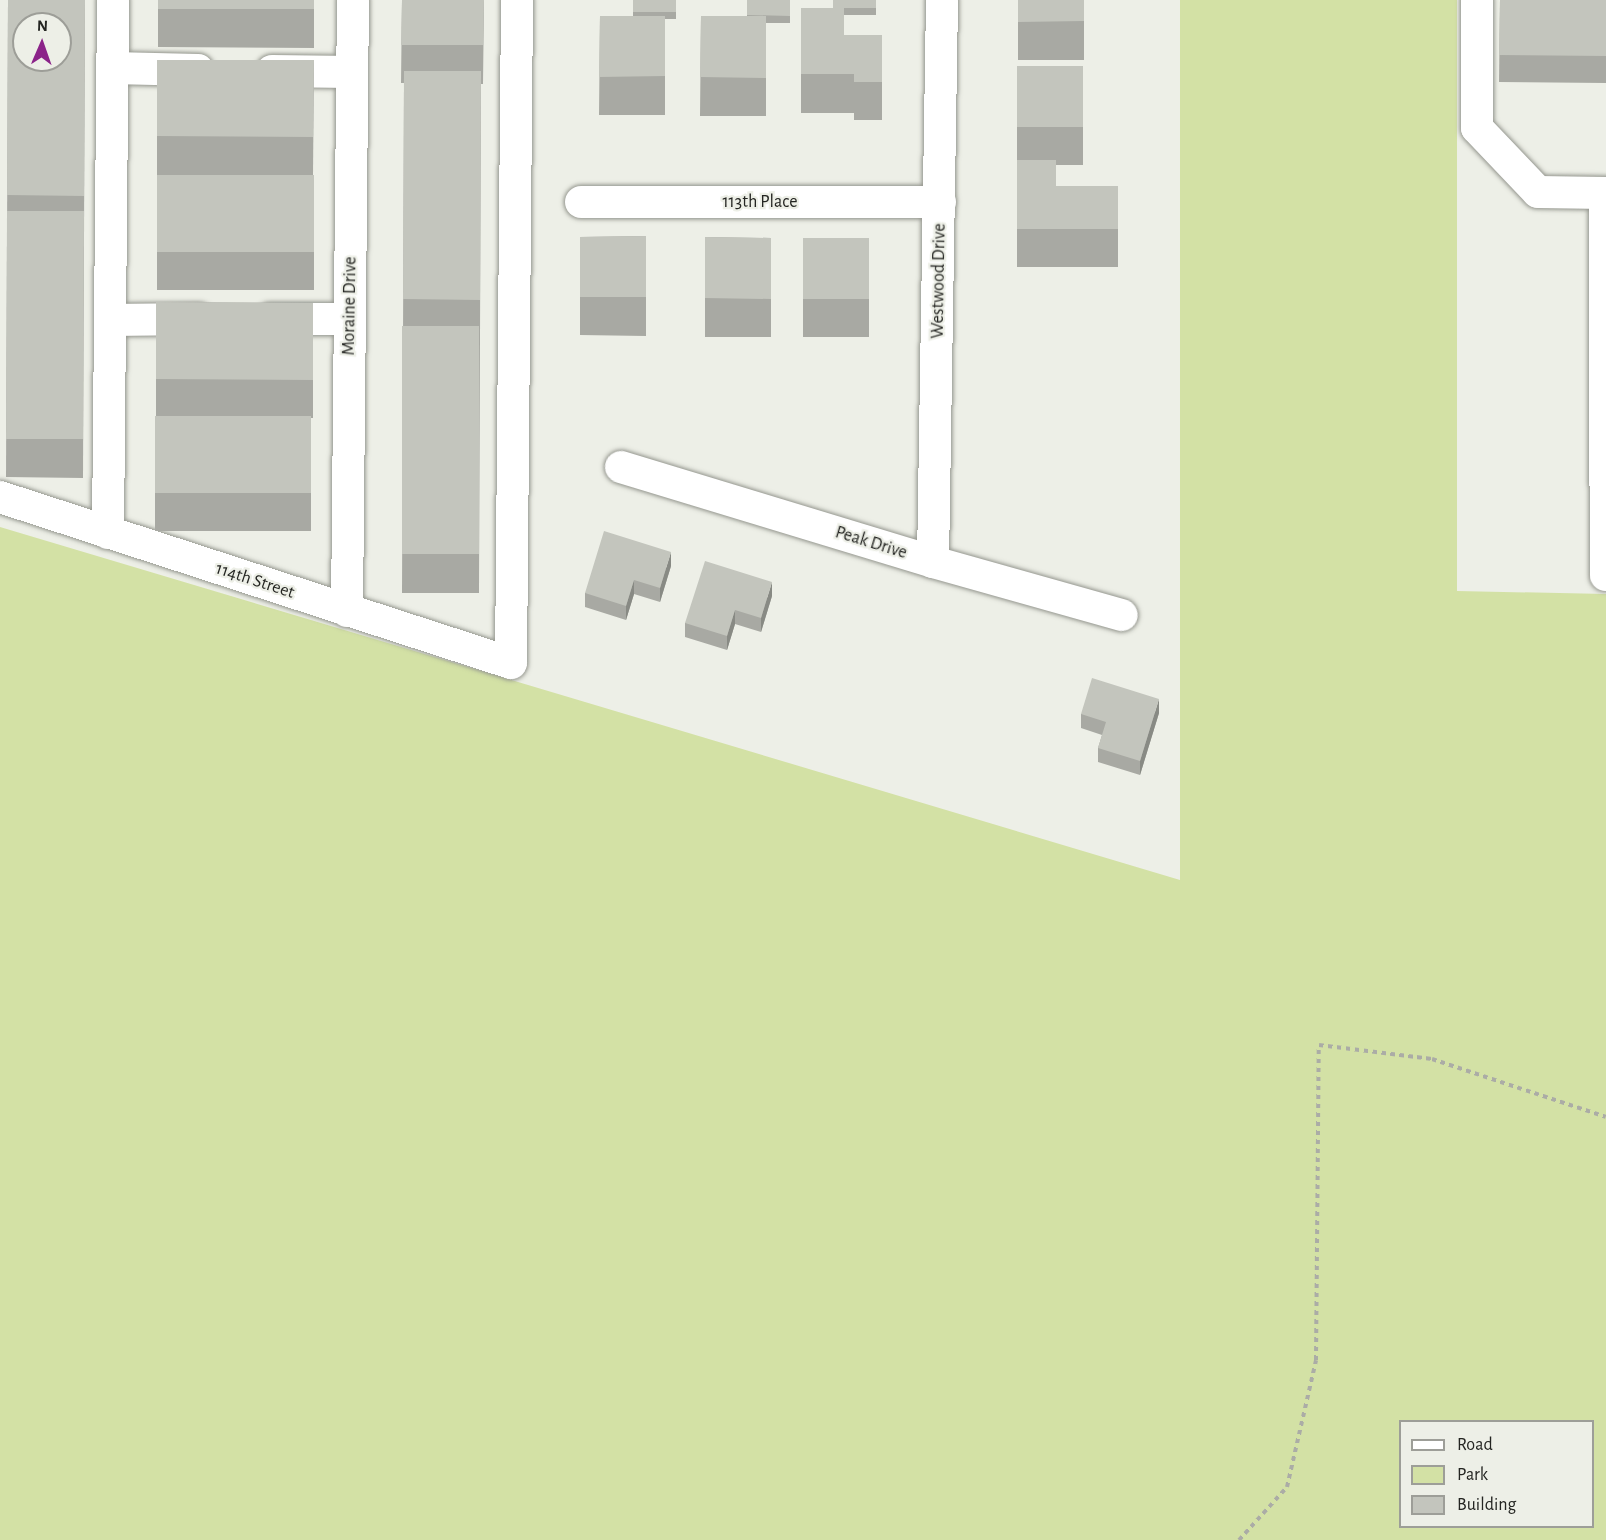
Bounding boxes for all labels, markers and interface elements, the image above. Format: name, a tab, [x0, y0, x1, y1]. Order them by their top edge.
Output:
north arrow	[12, 12, 72, 72]
text: N	[37, 18, 48, 34]
street label: 113th Place	[722, 191, 798, 213]
street label: Westwood Drive	[927, 223, 951, 339]
street label: Moraine Drive	[338, 256, 362, 356]
street label: Peak Drive	[833, 522, 909, 564]
street label: 114th Street	[213, 558, 297, 604]
legend	[1399, 1420, 1594, 1528]
text: Road	[1457, 1436, 1493, 1454]
text: Park	[1457, 1466, 1488, 1484]
text: Building	[1457, 1496, 1516, 1514]

